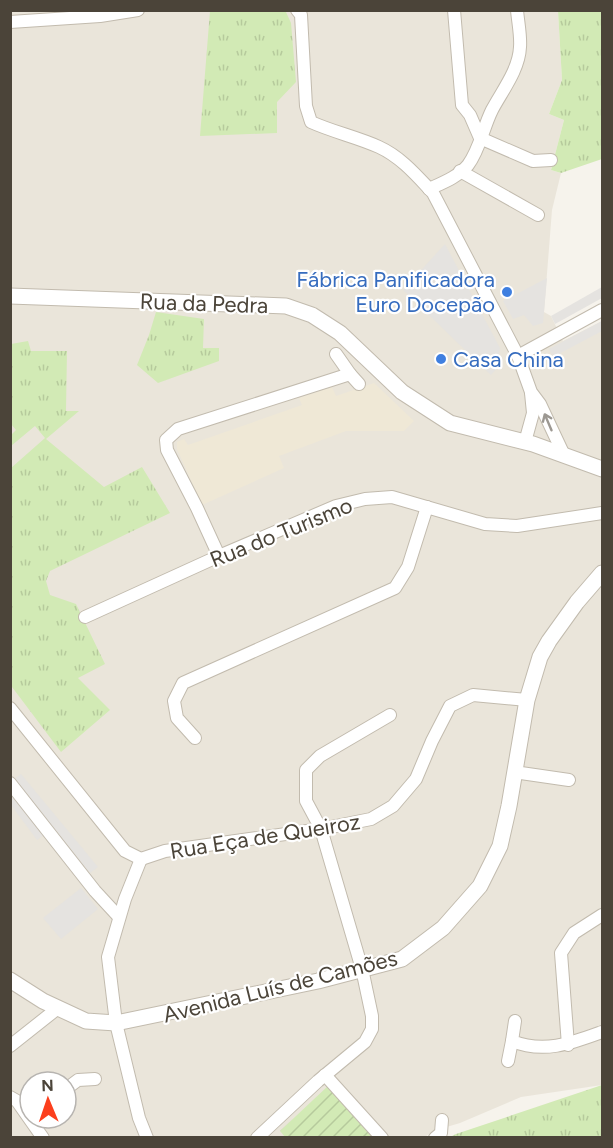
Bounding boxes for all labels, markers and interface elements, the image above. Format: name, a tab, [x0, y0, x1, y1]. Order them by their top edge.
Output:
place label: Fábrica Panificadora Euro Docepão	[296, 266, 495, 318]
marker: Fábrica Panificadora Euro Docepão	[500, 285, 514, 299]
street label: Rua da Pedra	[139, 288, 269, 319]
place label: Casa China	[453, 346, 564, 373]
marker: Casa China	[434, 352, 448, 366]
one-way arrow	[542, 414, 553, 432]
street label: Rua do Turismo	[206, 492, 356, 573]
street label: Rua Eça de Queiroz	[168, 808, 362, 865]
street label: Avenida Luís de Camões	[160, 944, 400, 1029]
north arrow	[18, 1070, 78, 1130]
text: N	[41, 1076, 54, 1095]

